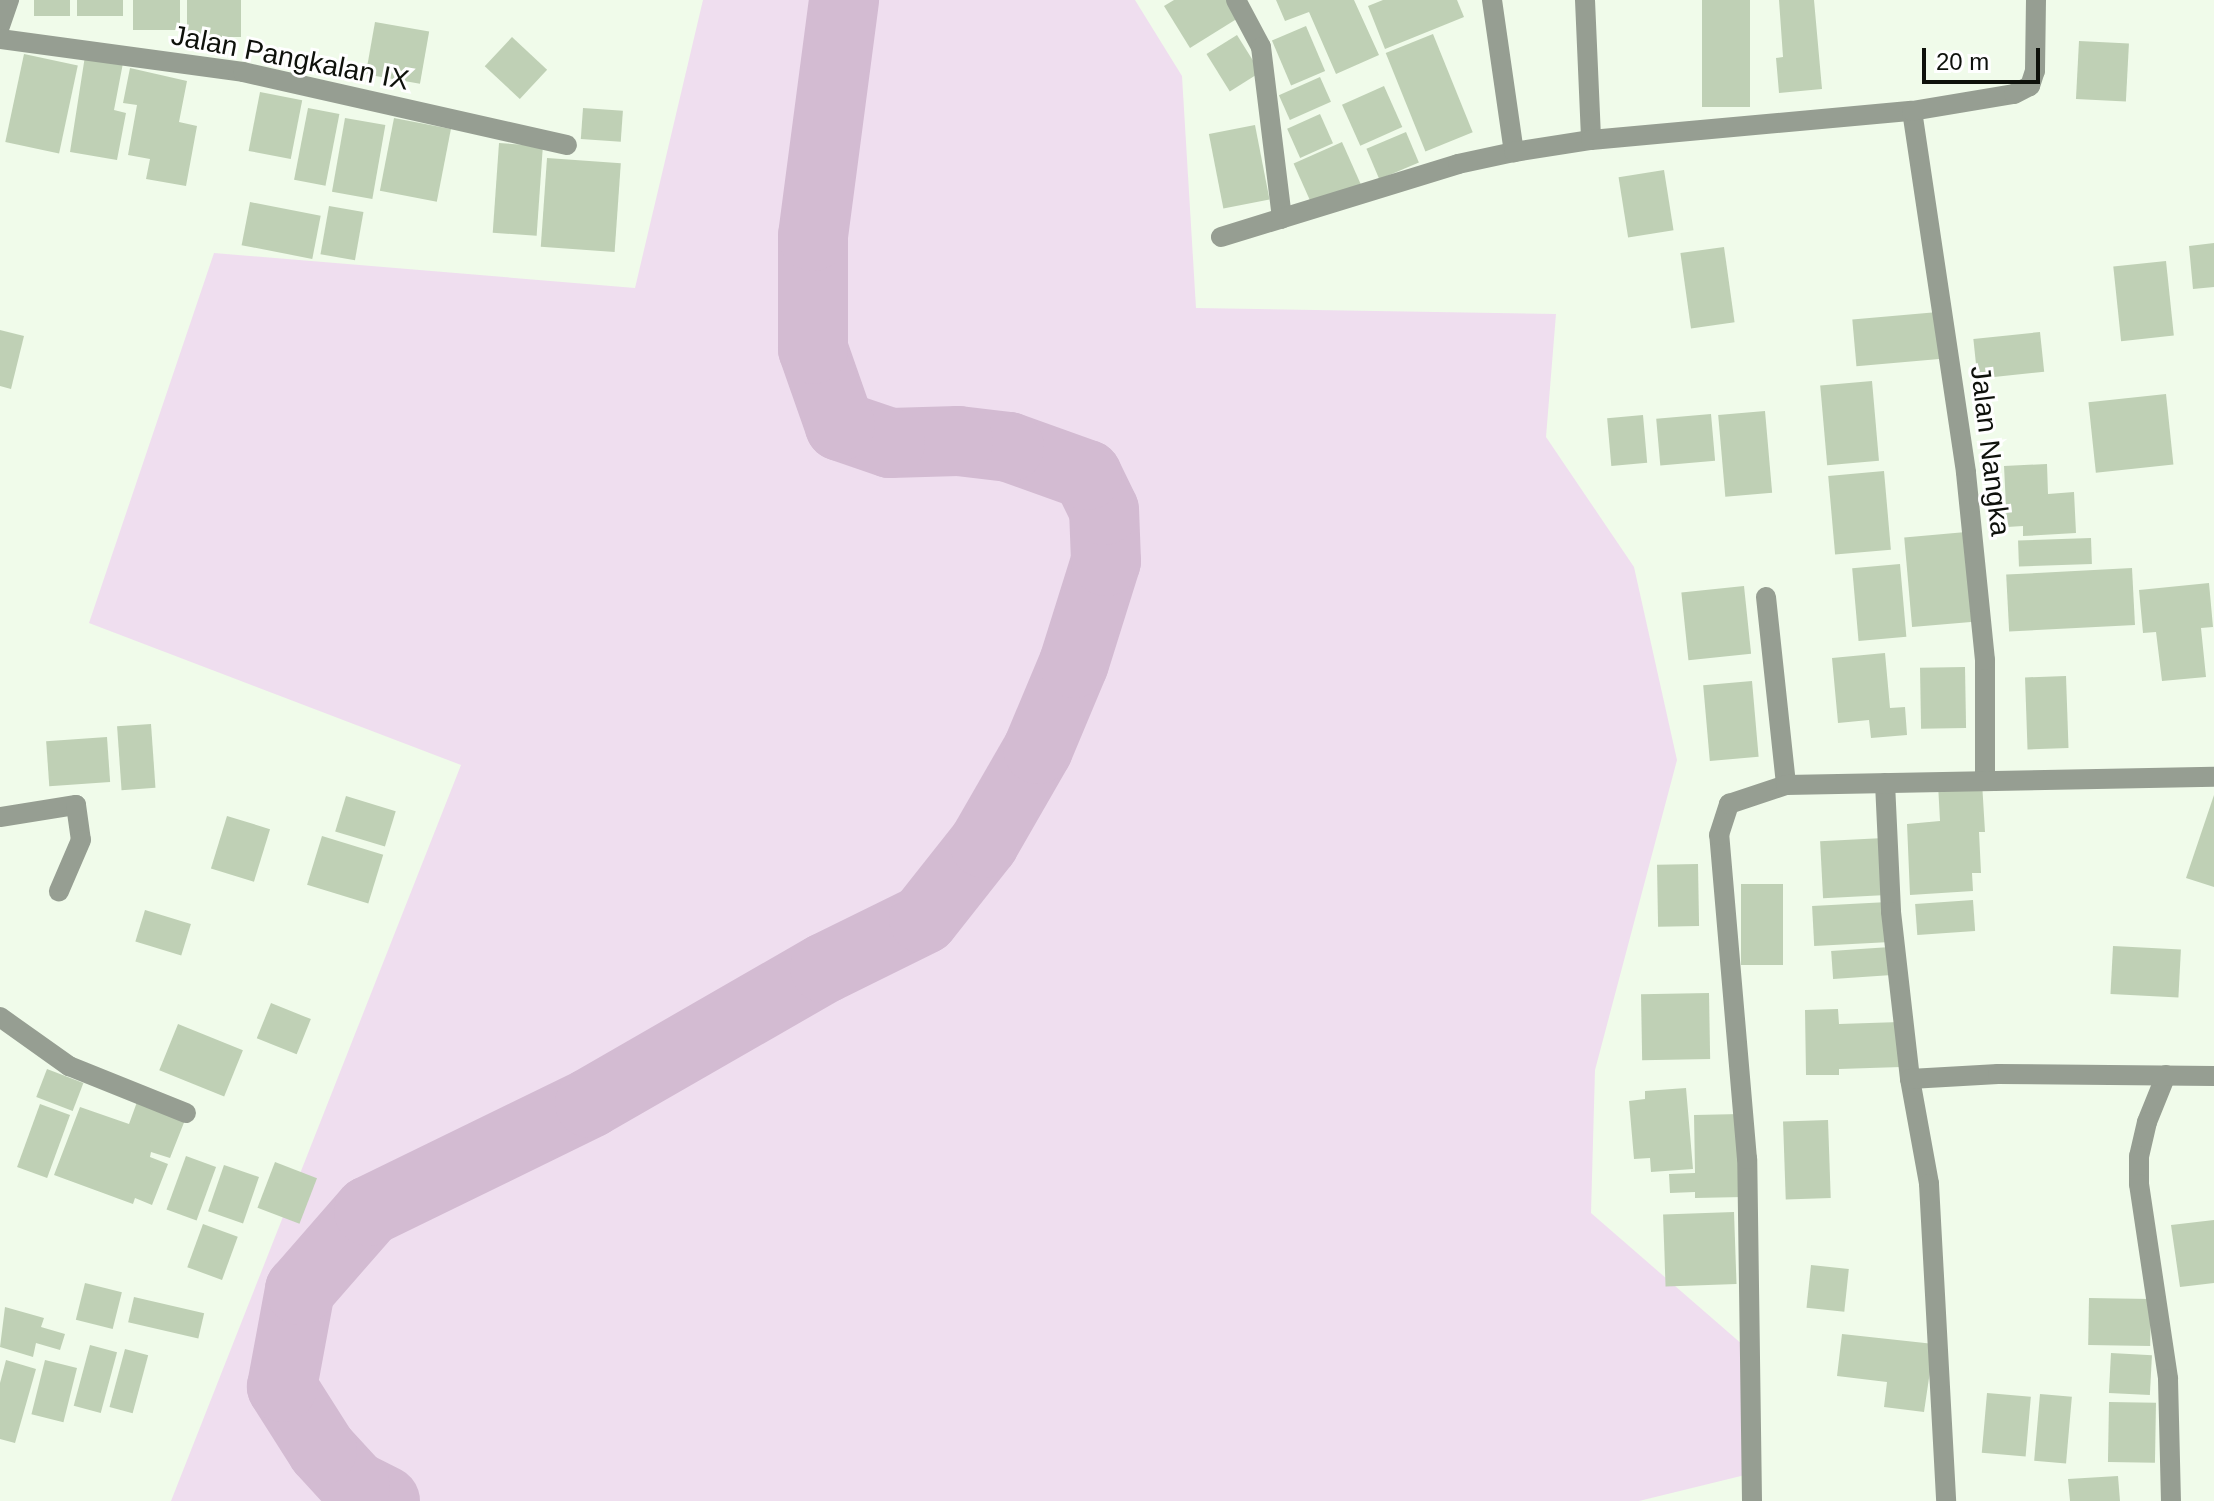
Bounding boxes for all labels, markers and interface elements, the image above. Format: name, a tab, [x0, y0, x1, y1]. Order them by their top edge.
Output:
street label: Jalan Pangkalan IX	[168, 18, 412, 98]
scale bar	[1926, 32, 2044, 82]
text: 20 m	[1936, 48, 1989, 75]
street label: Jalan Nangka	[1963, 364, 2017, 538]

